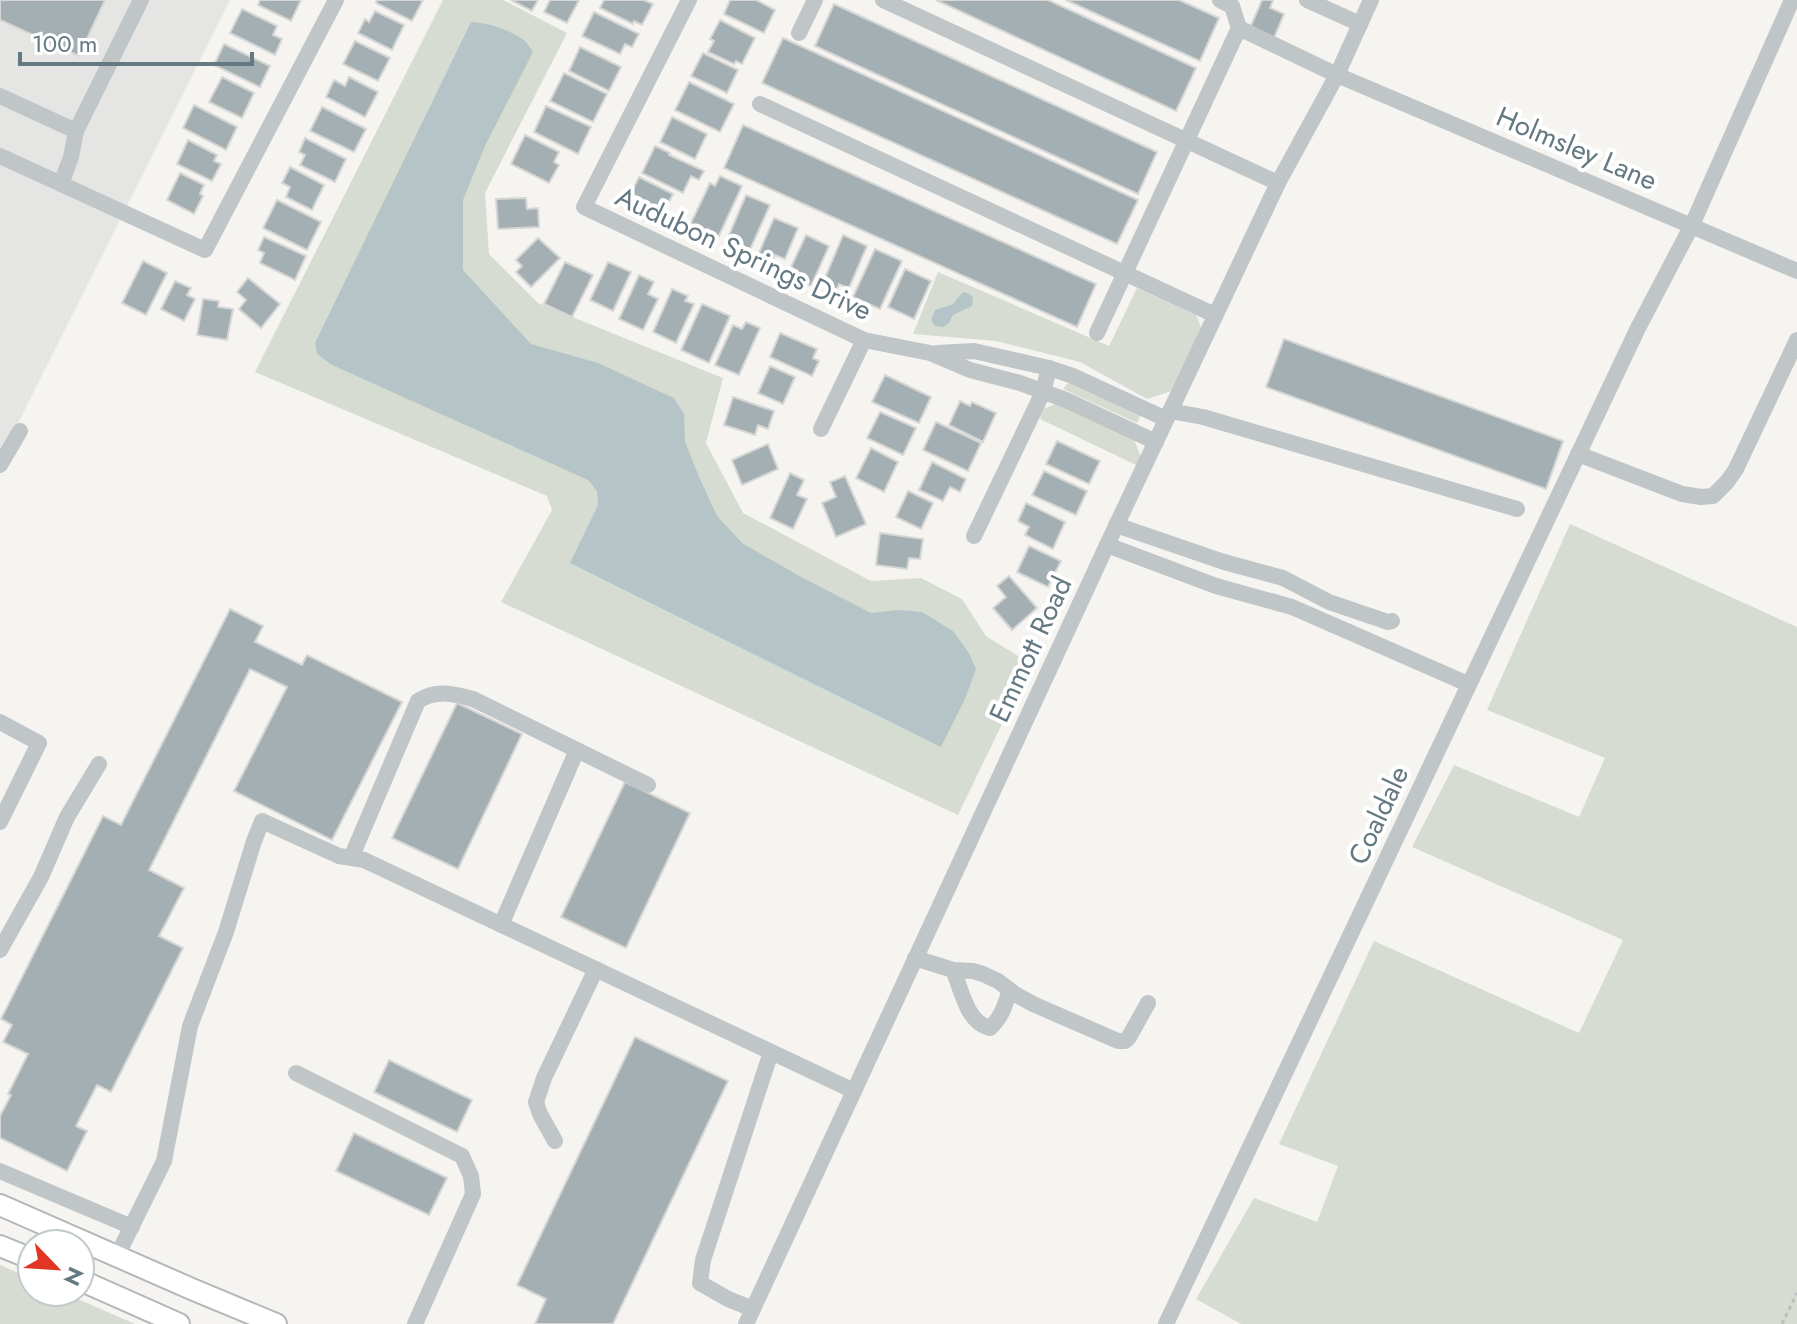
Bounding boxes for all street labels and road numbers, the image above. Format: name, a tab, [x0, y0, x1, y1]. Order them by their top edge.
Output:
street label: Holmsley Lane	[1490, 96, 1664, 201]
street label: Audubon Springs Drive	[609, 176, 879, 331]
street label: Emmott Road	[979, 570, 1082, 729]
street label: Coaldale	[1338, 759, 1419, 871]

